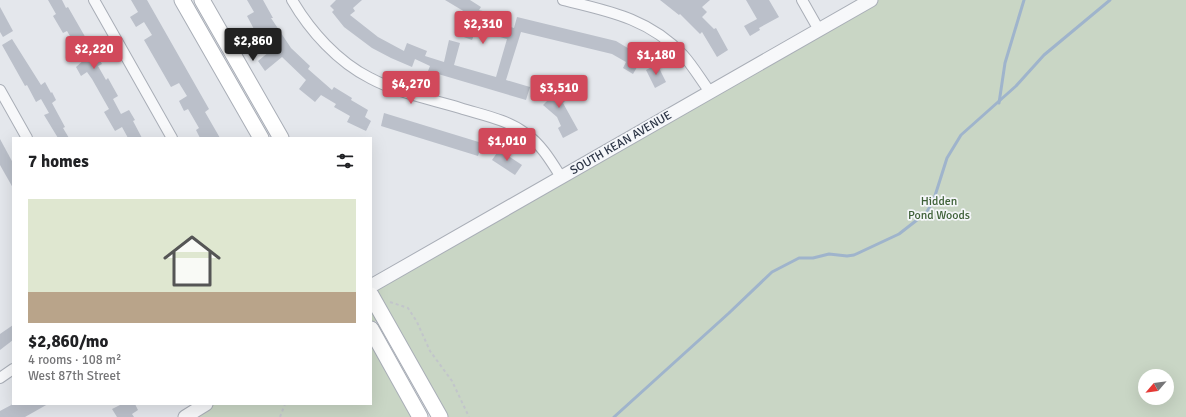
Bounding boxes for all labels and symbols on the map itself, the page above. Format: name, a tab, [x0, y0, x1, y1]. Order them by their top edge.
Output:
pin: $2,310	[450, 11, 516, 45]
pin: $2,860	[220, 28, 286, 62]
pin: $2,220	[61, 36, 127, 70]
pin: $1,180	[623, 42, 689, 76]
pin: $4,270	[378, 71, 444, 105]
pin: $3,510	[526, 75, 592, 109]
street label: SOUTH KEAN AVENUE	[568, 108, 675, 178]
pin: $1,010	[474, 128, 540, 162]
park label: Hidden Pond Woods	[908, 194, 970, 223]
north arrow	[1138, 369, 1174, 405]

